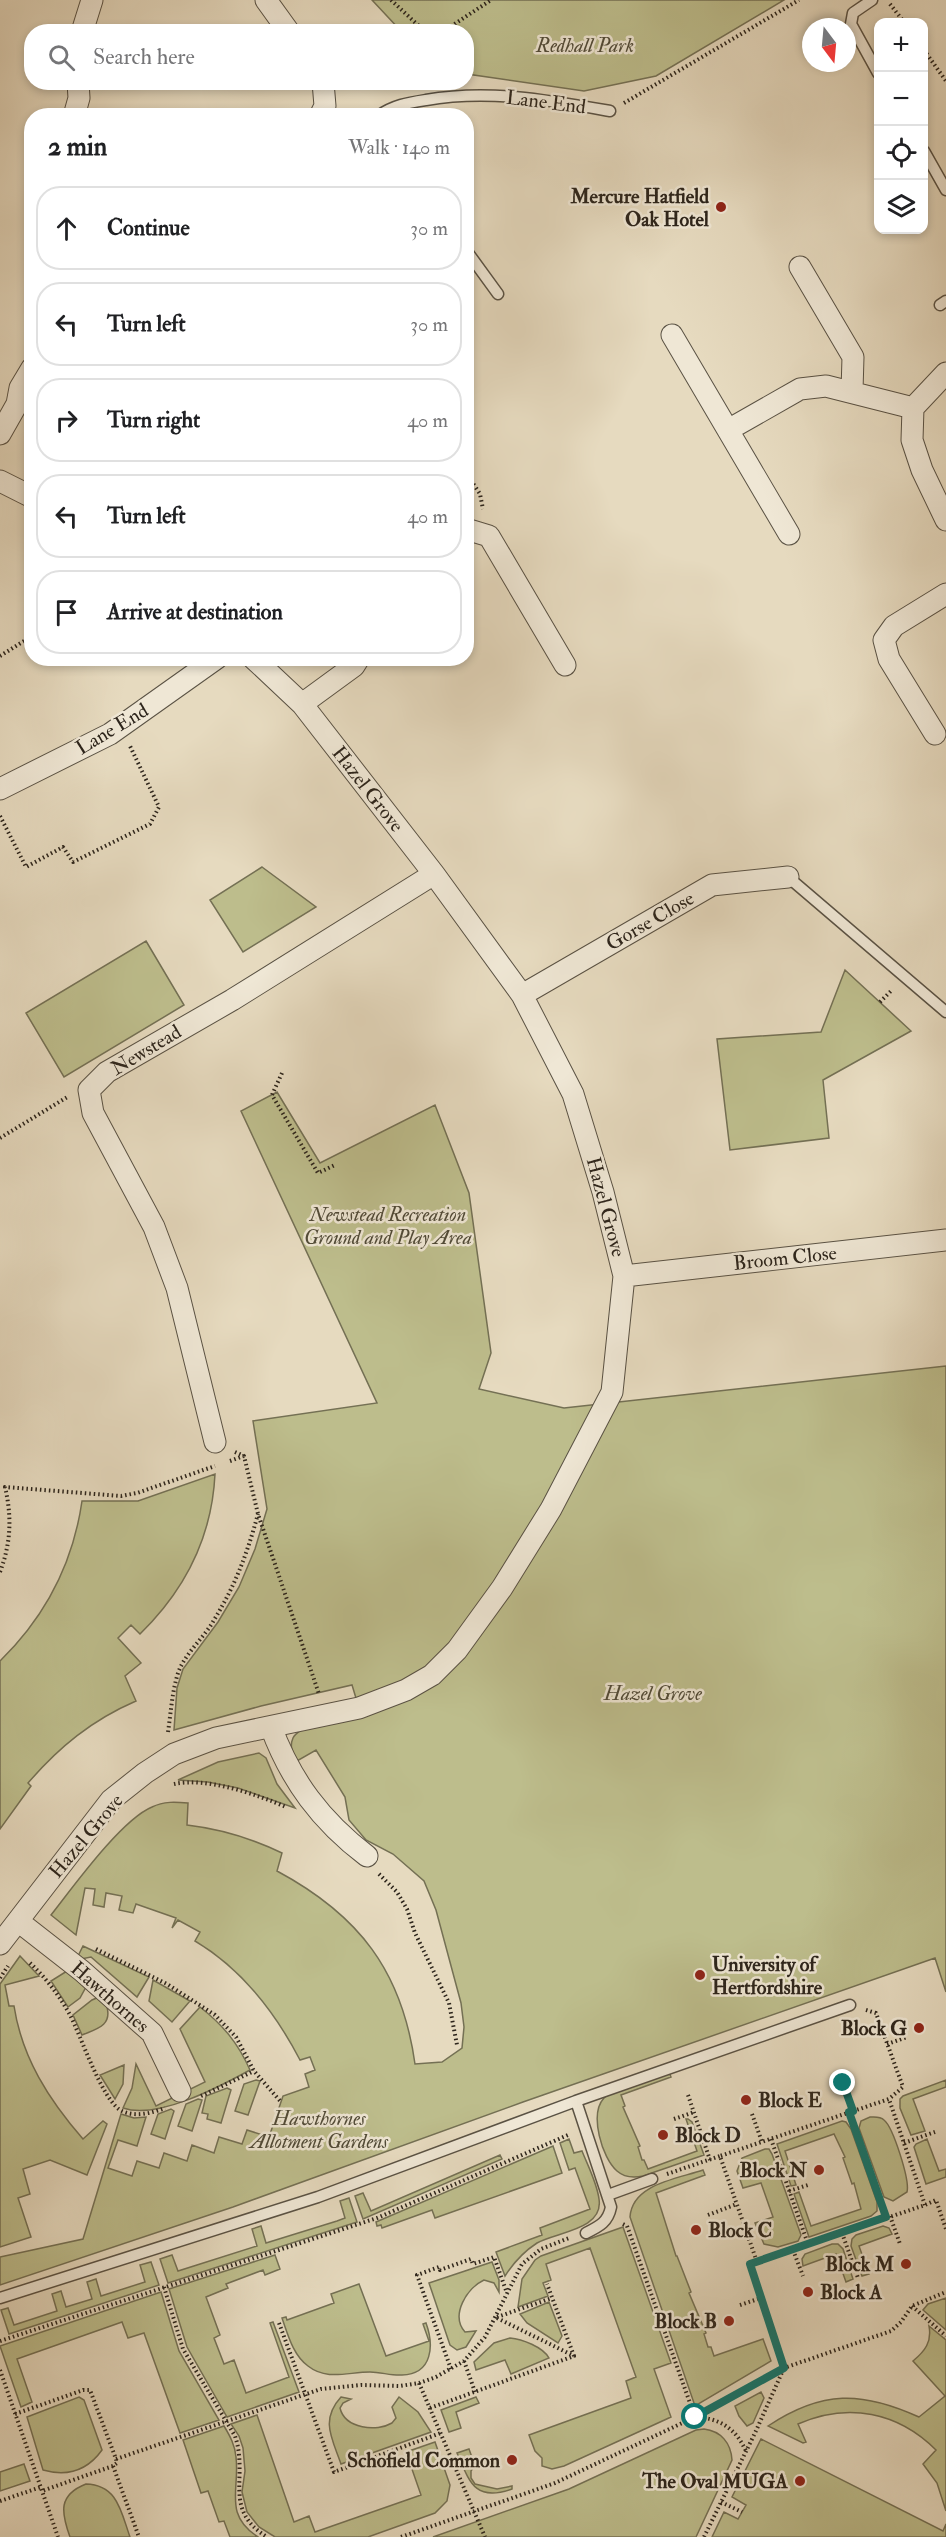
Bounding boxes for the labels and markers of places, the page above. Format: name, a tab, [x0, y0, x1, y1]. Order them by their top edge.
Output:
place label: Mercure Hatfield Oak Hotel	[570, 184, 710, 232]
marker: Mercure Hatfield Oak Hotel	[714, 200, 728, 214]
place label: University of Hertfordshire	[712, 1952, 823, 2000]
marker: University of Hertfordshire	[693, 1968, 707, 1982]
place label: Block G	[841, 2016, 907, 2041]
marker: Block G	[912, 2021, 926, 2035]
place label: Block E	[758, 2088, 823, 2113]
marker: Block E	[739, 2093, 753, 2107]
place label: Block D	[675, 2123, 741, 2148]
marker: Block D	[656, 2128, 670, 2142]
place label: Block N	[740, 2158, 808, 2183]
marker: Block N	[812, 2163, 826, 2177]
place label: Block C	[708, 2218, 772, 2243]
marker: Block C	[689, 2223, 703, 2237]
place label: Block M	[825, 2252, 895, 2277]
marker: Block M	[899, 2257, 913, 2271]
place label: Block A	[820, 2280, 883, 2305]
marker: Block A	[801, 2285, 815, 2299]
place label: Block B	[654, 2309, 717, 2334]
marker: Block B	[722, 2314, 736, 2328]
place label: Schofield Common	[347, 2448, 501, 2473]
marker: Schofield Common	[505, 2453, 519, 2467]
place label: The Oval MUGA	[641, 2469, 788, 2494]
marker: The Oval MUGA	[793, 2474, 807, 2488]

